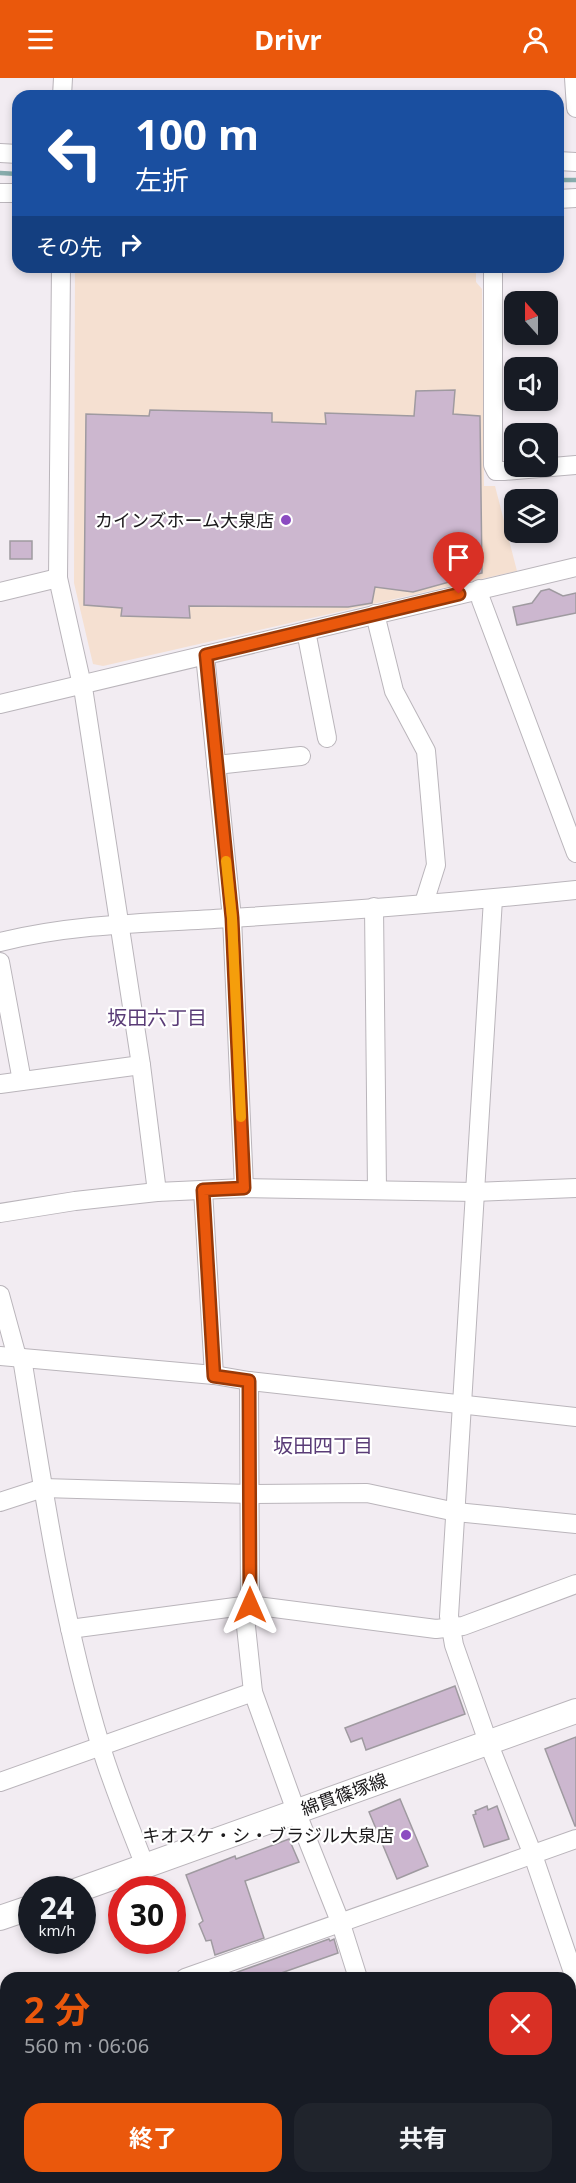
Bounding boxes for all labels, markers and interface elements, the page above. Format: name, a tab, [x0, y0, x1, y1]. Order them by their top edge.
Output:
text: Drivr	[254, 21, 322, 58]
icon: menu	[24, 23, 57, 56]
icon: person	[519, 23, 552, 56]
text: 100 m	[135, 105, 259, 162]
icon: left	[36, 114, 114, 192]
text: 左折	[135, 161, 189, 198]
icon: right	[114, 228, 147, 261]
text: その先	[36, 231, 102, 261]
north arrow	[504, 291, 558, 345]
map controls	[504, 291, 558, 543]
button: sound	[504, 357, 558, 411]
button: search	[504, 423, 558, 477]
button: layers	[504, 489, 558, 543]
place label: カインズホーム大泉店	[95, 508, 274, 532]
marker: カインズホーム大泉店	[279, 513, 293, 527]
pin	[433, 532, 484, 594]
icon: arrive	[442, 541, 475, 574]
district label: 坂田六丁目	[107, 1004, 207, 1031]
district label: 坂田四丁目	[273, 1432, 373, 1459]
position arrow	[218, 1573, 282, 1637]
street label: 綿貫篠塚線	[298, 1767, 390, 1821]
place label: キオスケ・シ・ブラジル大泉店	[142, 1823, 394, 1847]
marker: キオスケ・シ・ブラジル大泉店	[399, 1828, 413, 1842]
speed limit sign: 30	[108, 1876, 186, 1954]
text: 24	[40, 1887, 74, 1928]
text: km/h	[39, 1920, 75, 1940]
text: 2 分	[24, 1985, 90, 2034]
button: close	[489, 1992, 552, 2055]
text: 560 m · 06:06	[24, 2032, 149, 2059]
button: 終了	[24, 2103, 282, 2172]
button: 共有	[294, 2103, 552, 2172]

